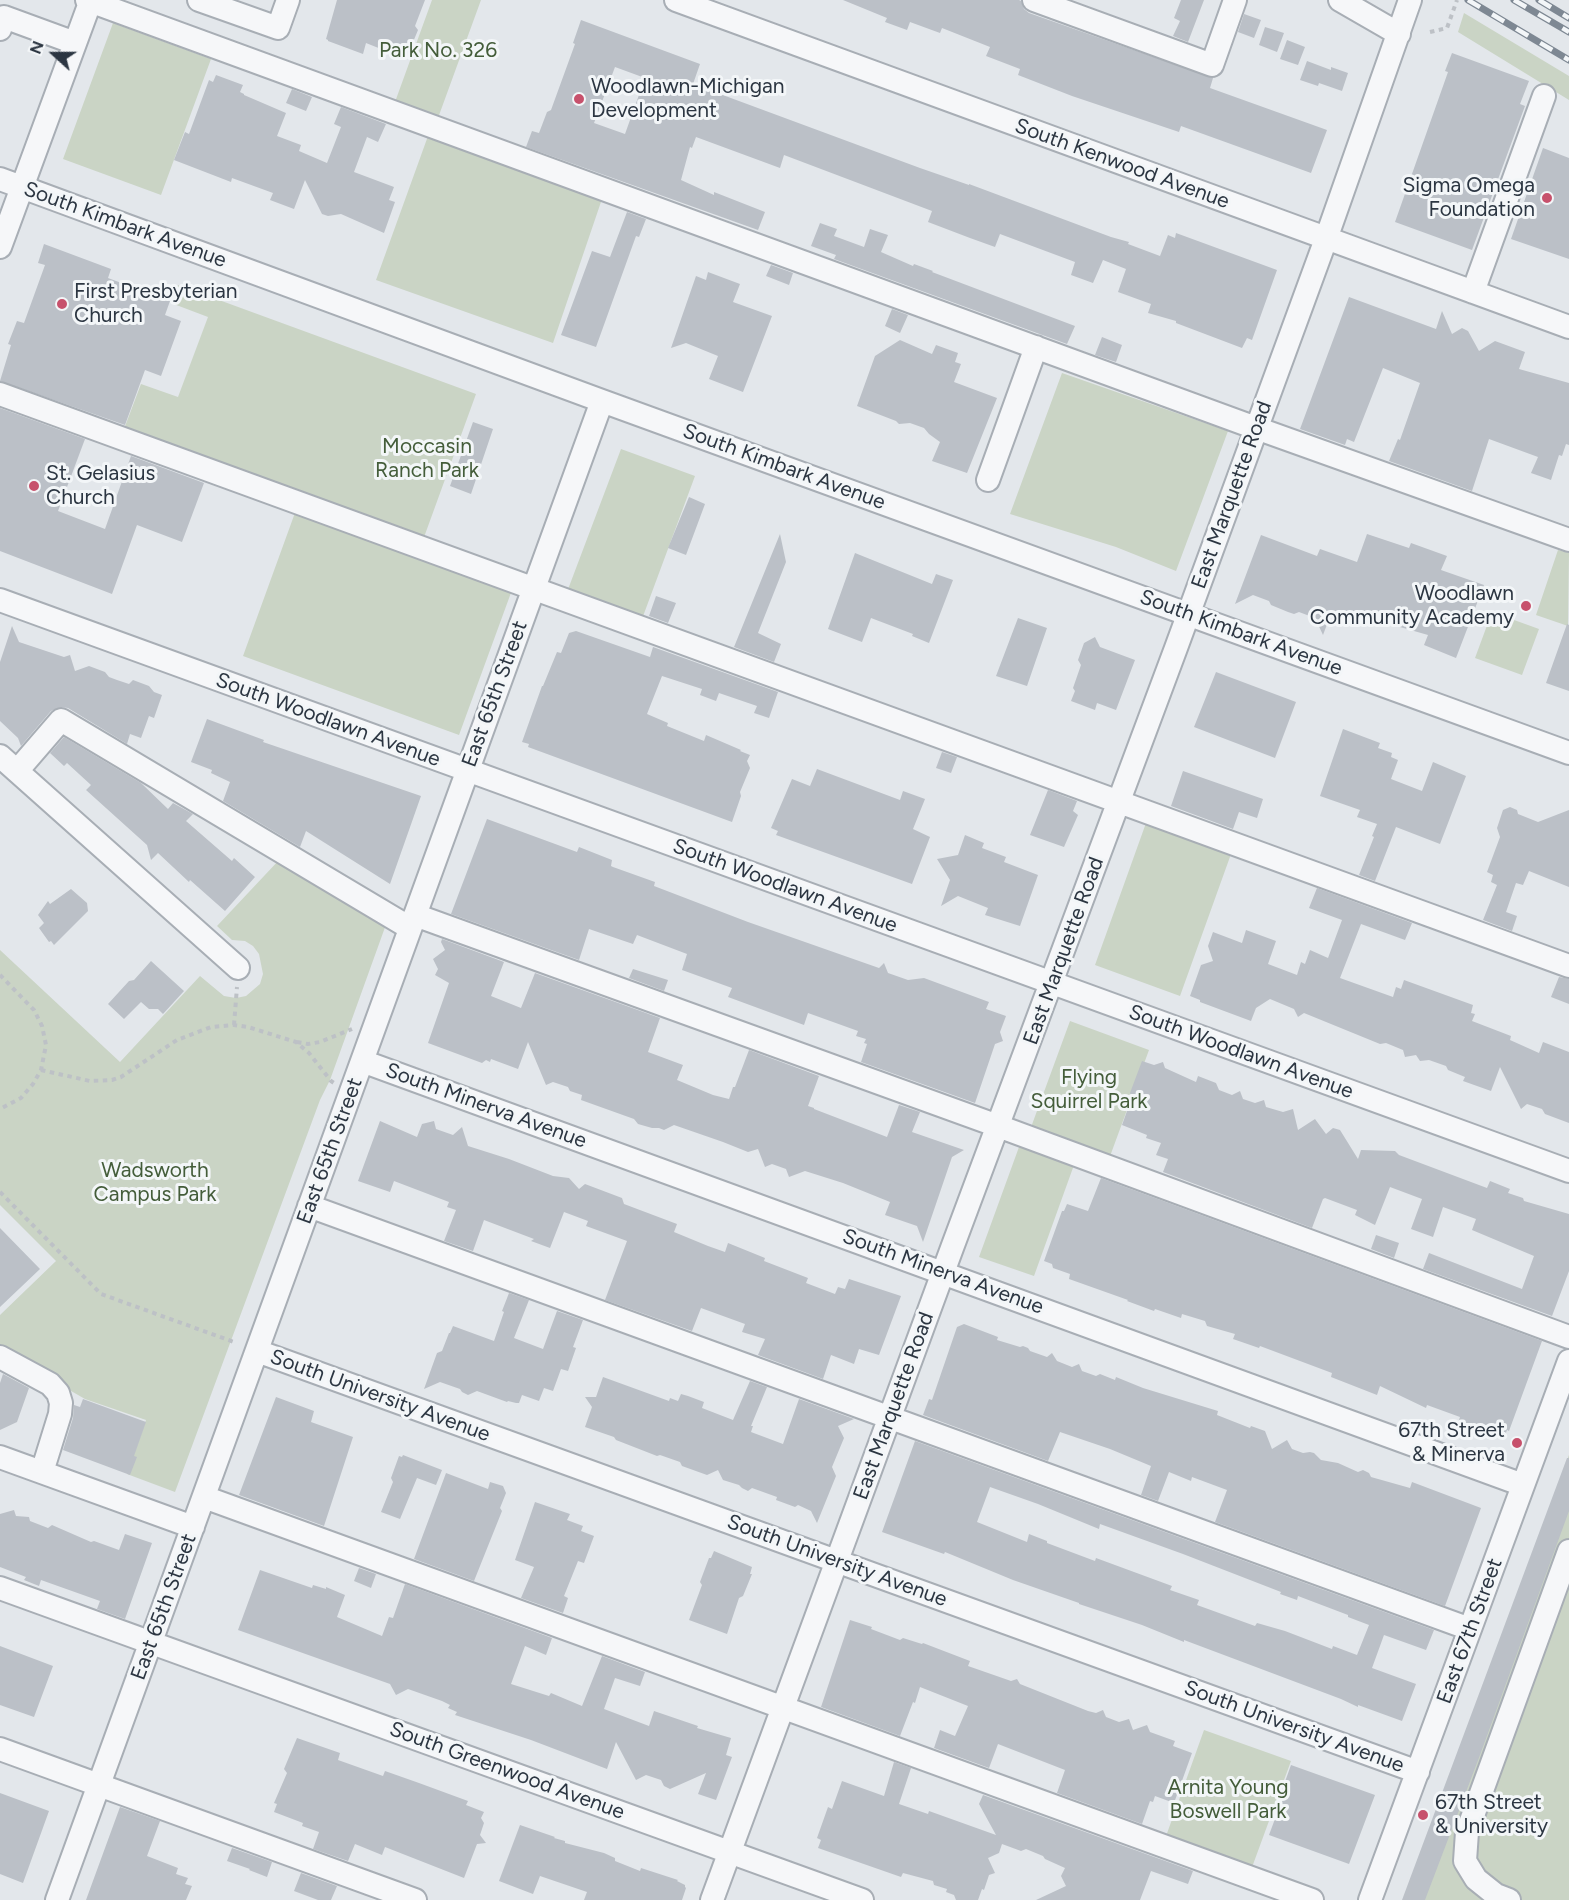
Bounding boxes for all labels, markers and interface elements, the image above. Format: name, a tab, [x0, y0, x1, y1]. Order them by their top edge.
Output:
north arrow	[24, 24, 84, 84]
text: N	[26, 38, 48, 57]
park label: Park No. 326	[379, 38, 497, 64]
place label: Woodlawn-Michigan Development	[591, 74, 784, 124]
marker: Woodlawn-Michigan Development	[572, 92, 586, 106]
street label: South Kenwood Avenue	[1011, 113, 1233, 215]
place label: Sigma Omega Foundation	[1402, 173, 1535, 223]
street label: South Kimbark Avenue	[20, 177, 230, 273]
marker: Sigma Omega Foundation	[1540, 191, 1554, 205]
place label: First Presbyterian Church	[74, 279, 238, 329]
marker: First Presbyterian Church	[55, 297, 69, 311]
street label: East Marquette Road	[1186, 398, 1278, 592]
street label: South Kimbark Avenue	[679, 419, 889, 515]
park label: Moccasin Ranch Park	[375, 434, 479, 484]
place label: St. Gelasius Church	[46, 461, 155, 511]
marker: St. Gelasius Church	[27, 479, 41, 493]
place label: Woodlawn Community Academy	[1310, 581, 1514, 631]
street label: South Kimbark Avenue	[1136, 585, 1346, 681]
marker: Woodlawn Community Academy	[1519, 599, 1533, 613]
street label: East 65th Street	[457, 617, 533, 771]
street label: South Woodlawn Avenue	[212, 668, 444, 772]
street label: South Woodlawn Avenue	[669, 834, 901, 938]
street label: East Marquette Road	[1018, 854, 1110, 1048]
street label: South Woodlawn Avenue	[1125, 1000, 1357, 1104]
street label: South Minerva Avenue	[382, 1058, 590, 1154]
park label: Flying Squirrel Park	[1030, 1065, 1148, 1115]
street label: East 65th Street	[292, 1074, 368, 1228]
park label: Wadsworth Campus Park	[94, 1158, 216, 1208]
street label: South Minerva Avenue	[839, 1224, 1047, 1320]
street label: East Marquette Road	[848, 1309, 940, 1503]
street label: South University Avenue	[267, 1344, 493, 1448]
place label: 67th Street & Minerva	[1398, 1418, 1505, 1468]
marker: 67th Street & Minerva	[1510, 1436, 1524, 1450]
street label: South University Avenue	[724, 1509, 950, 1613]
street label: East 65th Street	[126, 1530, 202, 1684]
street label: East 67th Street	[1432, 1555, 1508, 1707]
street label: South University Avenue	[1181, 1675, 1407, 1779]
street label: South Greenwood Avenue	[386, 1717, 628, 1825]
park label: Arnita Young Boswell Park	[1167, 1775, 1289, 1825]
place label: 67th Street & University	[1435, 1790, 1548, 1840]
marker: 67th Street & University	[1416, 1808, 1430, 1822]

